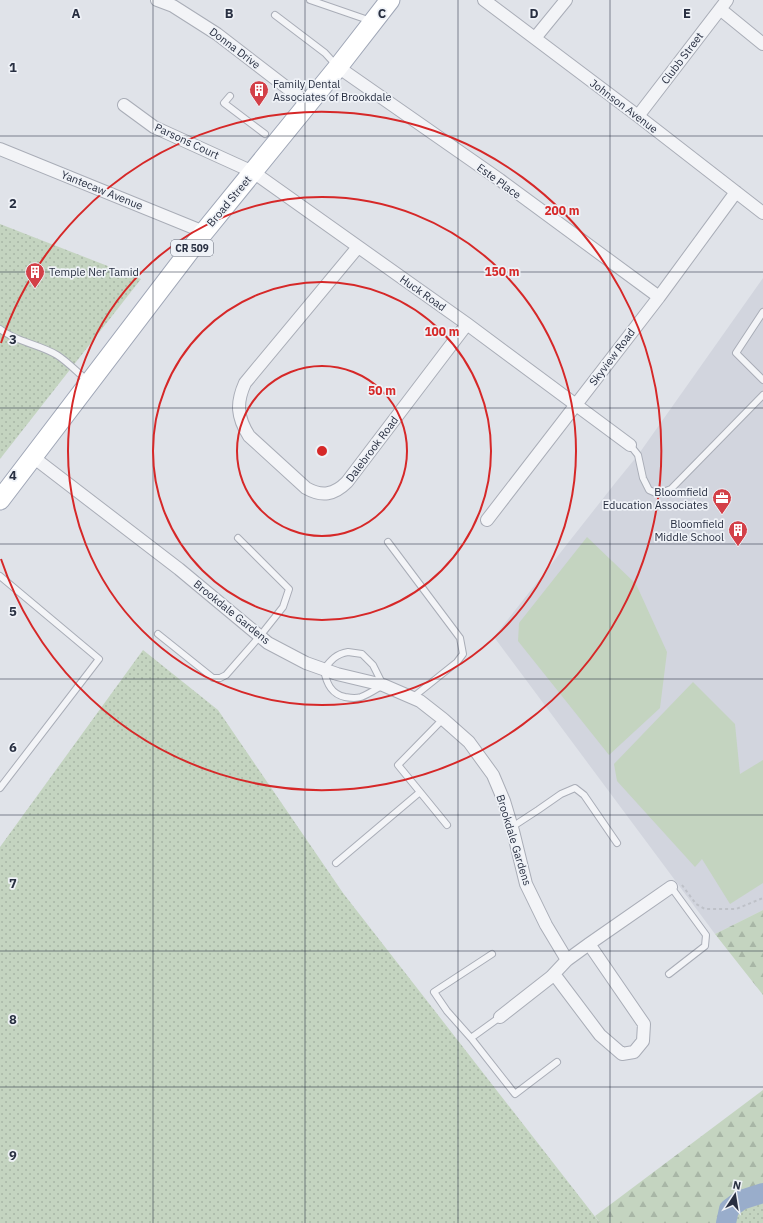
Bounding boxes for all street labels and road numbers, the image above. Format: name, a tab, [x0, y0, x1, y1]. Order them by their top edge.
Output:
street label: Donna Drive	[207, 24, 263, 72]
street label: Clubb Street	[658, 29, 706, 87]
street label: Johnson Avenue	[587, 76, 661, 136]
street label: Parsons Court	[153, 120, 222, 162]
street label: Este Place	[474, 160, 524, 202]
street label: Yantecaw Avenue	[59, 167, 145, 213]
street label: Broad Street	[204, 173, 254, 229]
road number: CR 509	[171, 240, 213, 256]
street label: Huck Road	[397, 272, 449, 314]
street label: Skyview Road	[586, 326, 638, 388]
street label: Dalebrook Road	[343, 413, 401, 485]
street label: Brookdale Gardens	[191, 577, 273, 647]
street label: Brookdale Gardens	[493, 793, 535, 887]

